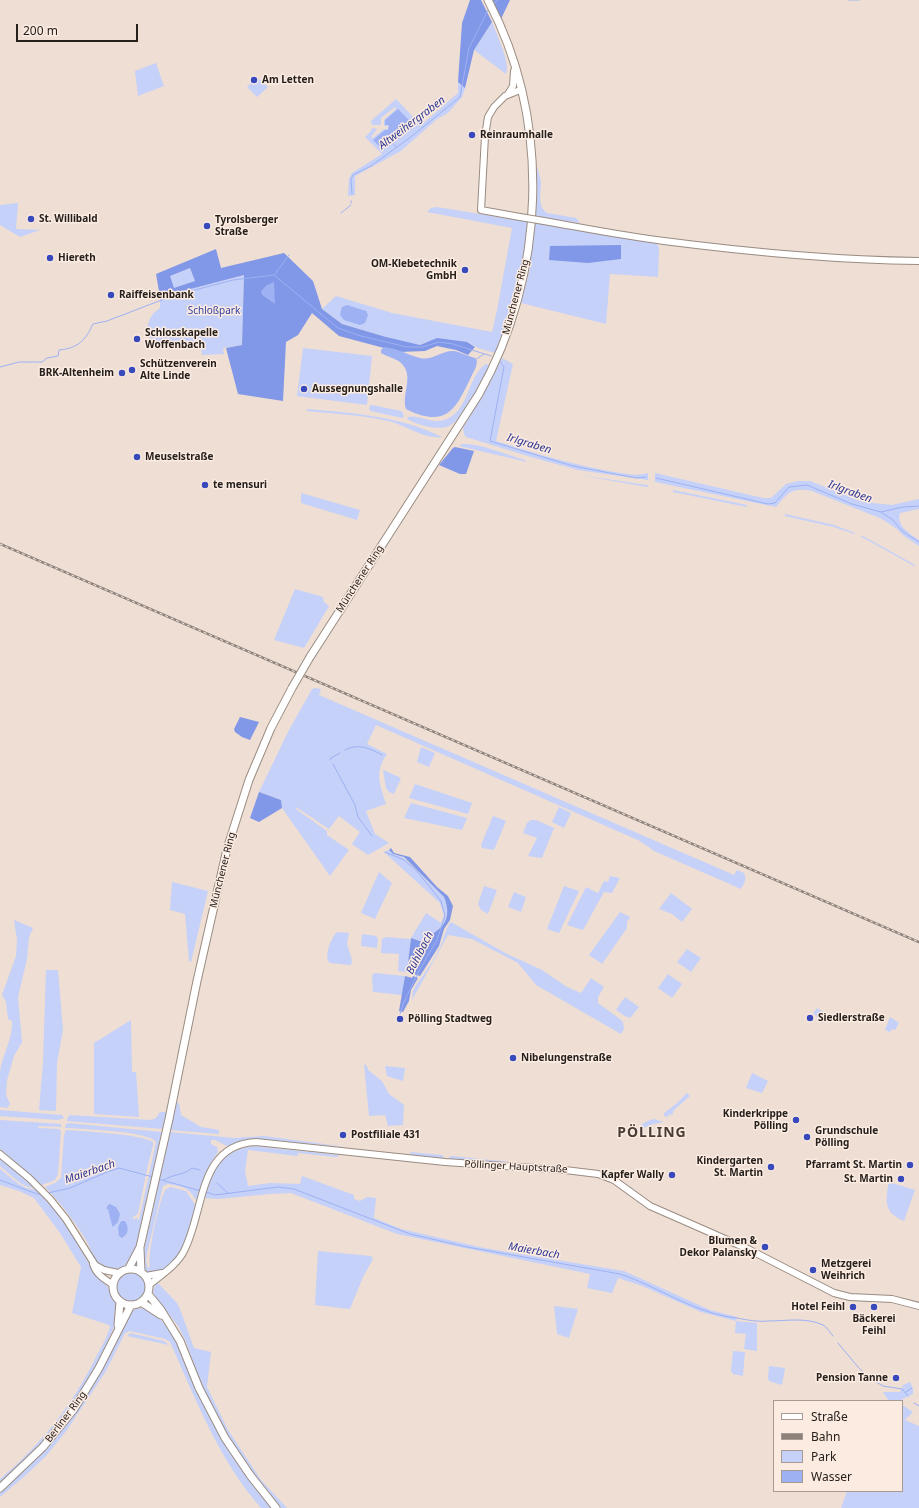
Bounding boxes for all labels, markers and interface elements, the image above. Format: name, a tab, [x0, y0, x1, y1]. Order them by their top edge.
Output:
scale bar	[18, 16, 140, 42]
text: 200 m	[23, 22, 58, 39]
place label: Am Letten	[262, 74, 314, 86]
marker: Am Letten	[249, 75, 259, 85]
water label: Altweihergraben	[376, 94, 448, 152]
place label: Reinraumhalle	[480, 129, 553, 141]
marker: Reinraumhalle	[467, 130, 477, 140]
place label: St. Willibald	[39, 213, 97, 225]
marker: St. Willibald	[26, 214, 36, 224]
place label: Tyrolsberger Straße	[215, 214, 278, 238]
marker: Tyrolsberger Straße	[202, 221, 212, 231]
place label: Hiereth	[58, 252, 96, 264]
marker: Hiereth	[45, 253, 55, 263]
place label: OM-Klebetechnik GmbH	[371, 258, 457, 282]
street label: Münchener Ring	[500, 258, 532, 336]
marker: OM-Klebetechnik GmbH	[460, 265, 470, 275]
place label: Raiffeisenbank	[119, 289, 194, 301]
marker: Raiffeisenbank	[106, 290, 116, 300]
park label: Schloßpark	[188, 305, 240, 317]
place label: Schlosskapelle Woffenbach	[145, 327, 218, 350]
marker: Schlosskapelle Woffenbach	[132, 334, 142, 344]
place label: Schützenverein Alte Linde	[140, 358, 217, 382]
marker: Schützenverein Alte Linde	[127, 365, 137, 375]
place label: BRK-Altenheim	[39, 367, 114, 379]
marker: BRK-Altenheim	[117, 368, 127, 378]
place label: Aussegnungshalle	[312, 383, 403, 395]
marker: Aussegnungshalle	[299, 384, 309, 394]
water label: Irlgraben	[505, 431, 553, 457]
place label: Meuselstraße	[145, 451, 213, 463]
marker: Meuselstraße	[132, 452, 142, 462]
water label: Irlgraben	[826, 478, 874, 506]
place label: te mensuri	[213, 479, 267, 491]
marker: te mensuri	[200, 480, 210, 490]
street label: Münchener Ring	[334, 543, 386, 615]
street label: Münchener Ring	[208, 831, 238, 909]
water label: Bühlbach	[404, 929, 436, 977]
place label: Siedlerstraße	[818, 1012, 885, 1024]
place label: Pölling Stadtweg	[408, 1013, 492, 1025]
marker: Siedlerstraße	[805, 1013, 815, 1023]
marker: Pölling Stadtweg	[395, 1014, 405, 1024]
place label: Nibelungenstraße	[521, 1052, 612, 1064]
marker: Nibelungenstraße	[508, 1053, 518, 1063]
place label: Kinderkrippe Pölling	[723, 1108, 788, 1132]
marker: Kinderkrippe Pölling	[791, 1115, 801, 1125]
district label: PÖLLING	[617, 1125, 687, 1141]
place label: Grundschule Pölling	[815, 1125, 878, 1148]
place label: Postfiliale 431	[351, 1129, 420, 1141]
marker: Postfiliale 431	[338, 1130, 348, 1140]
marker: Grundschule Pölling	[802, 1132, 812, 1142]
place label: Kindergarten St. Martin	[697, 1155, 763, 1178]
water label: Maierbach	[63, 1157, 117, 1187]
street label: Pöllinger Hauptstraße	[464, 1158, 568, 1176]
place label: Pfarramt St. Martin	[806, 1159, 902, 1171]
marker: Pfarramt St. Martin	[905, 1160, 915, 1170]
marker: Kindergarten St. Martin	[766, 1162, 776, 1172]
place label: Kapfer Wally	[601, 1169, 664, 1181]
marker: Kapfer Wally	[667, 1170, 677, 1180]
place label: St. Martin	[844, 1173, 893, 1185]
marker: St. Martin	[896, 1174, 906, 1184]
place label: Blumen & Dekor Palansky	[680, 1235, 757, 1258]
water label: Maierbach	[507, 1240, 561, 1262]
marker: Blumen & Dekor Palansky	[760, 1242, 770, 1252]
place label: Metzgerei Weihrich	[821, 1258, 871, 1282]
marker: Metzgerei Weihrich	[808, 1265, 818, 1275]
place label: Hotel Feihl	[791, 1301, 845, 1313]
marker: Hotel Feihl	[848, 1302, 858, 1312]
marker: Bäckerei Feihl	[869, 1302, 879, 1312]
place label: Bäckerei Feihl	[852, 1313, 896, 1336]
place label: Pension Tanne	[816, 1372, 888, 1384]
marker: Pension Tanne	[891, 1373, 901, 1383]
street label: Berliner Ring	[43, 1389, 89, 1445]
legend	[773, 1400, 903, 1492]
text: Straße	[811, 1408, 848, 1425]
text: Bahn	[811, 1428, 840, 1445]
text: Park	[811, 1448, 836, 1465]
text: Wasser	[811, 1468, 852, 1485]

